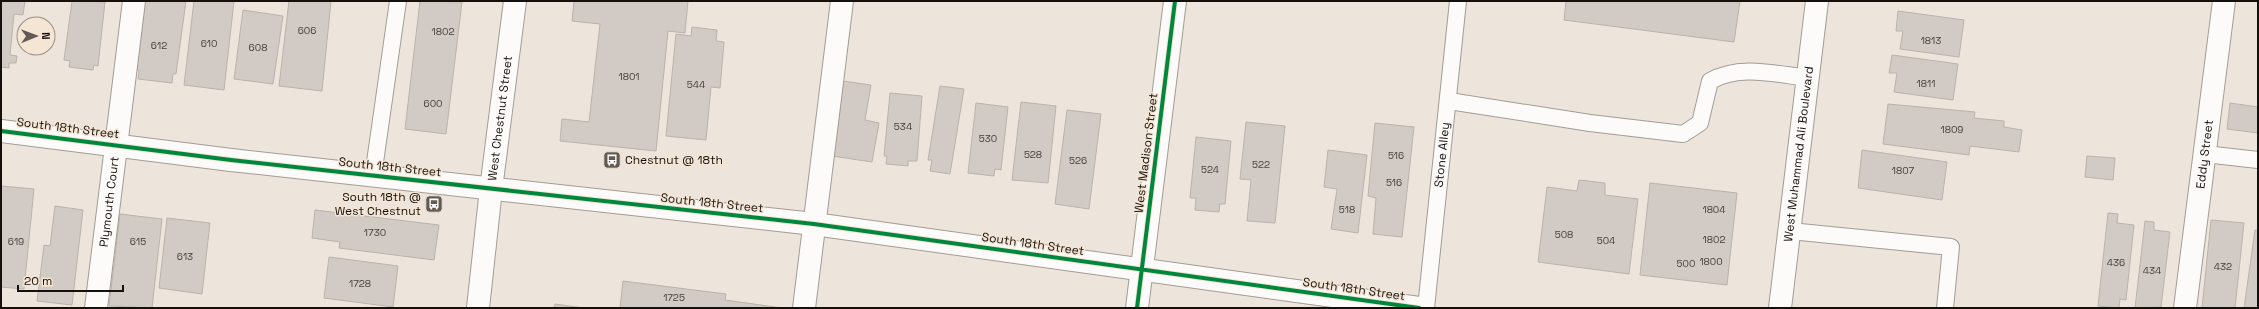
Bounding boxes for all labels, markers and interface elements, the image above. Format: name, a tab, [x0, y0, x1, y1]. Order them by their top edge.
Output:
north arrow	[16, 16, 56, 56]
house number: 606	[298, 24, 316, 37]
house number: 1802	[432, 25, 454, 38]
text: N	[39, 32, 53, 40]
house number: 1813	[1921, 34, 1941, 47]
house number: 610	[201, 37, 217, 50]
house number: 612	[151, 39, 167, 52]
house number: 608	[249, 41, 267, 54]
street label: West Chestnut Street	[484, 55, 516, 182]
street label: West Muhammad Ali Boulevard	[1780, 65, 1817, 243]
house number: 1801	[619, 70, 640, 83]
house number: 1811	[1917, 77, 1935, 90]
house number: 544	[687, 78, 705, 91]
street label: West Madison Street	[1131, 92, 1161, 214]
house number: 600	[424, 97, 442, 110]
street label: South 18th Street	[16, 114, 120, 142]
street label: Eddy Street	[2192, 119, 2217, 190]
house number: 534	[894, 120, 912, 133]
street label: Stone Alley	[1431, 121, 1453, 188]
house number: 1809	[1941, 123, 1963, 136]
house number: 530	[979, 132, 997, 145]
house number: 528	[1024, 148, 1042, 161]
house number: 516	[1388, 149, 1404, 162]
bus stop icon: Chestnut @ 18th	[602, 150, 622, 170]
place label: Chestnut @ 18th	[625, 152, 723, 168]
street label: South 18th Street	[338, 154, 442, 180]
house number: 526	[1069, 154, 1087, 167]
street label: Plymouth Court	[96, 156, 123, 248]
house number: 522	[1252, 158, 1270, 171]
house number: 524	[1201, 163, 1219, 176]
house number: 1807	[1892, 164, 1914, 177]
house number: 516	[1386, 176, 1402, 189]
place label: South 18th @ West Chestnut	[335, 189, 421, 219]
street label: South 18th Street	[660, 190, 764, 216]
bus stop icon: South 18th @ West Chestnut	[424, 194, 444, 214]
house number: 518	[1339, 203, 1355, 216]
house number: 1804	[1702, 203, 1726, 216]
house number: 1730	[364, 226, 386, 239]
house number: 508	[1555, 228, 1573, 241]
street label: South 18th Street	[981, 229, 1085, 259]
house number: 1802	[1703, 233, 1725, 246]
house number: 504	[1597, 234, 1615, 247]
house number: 619	[8, 235, 24, 248]
house number: 615	[130, 235, 146, 248]
house number: 613	[177, 250, 193, 263]
house number: 1800	[1699, 255, 1723, 268]
house number: 436	[2107, 256, 2125, 269]
house number: 500	[1677, 257, 1695, 270]
house number: 432	[2214, 260, 2232, 273]
house number: 434	[2143, 264, 2161, 277]
scale bar	[18, 267, 123, 293]
text: 20 m	[24, 273, 52, 289]
street label: South 18th Street	[1302, 274, 1406, 304]
house number: 1728	[349, 277, 371, 290]
house number: 1725	[663, 291, 685, 304]

